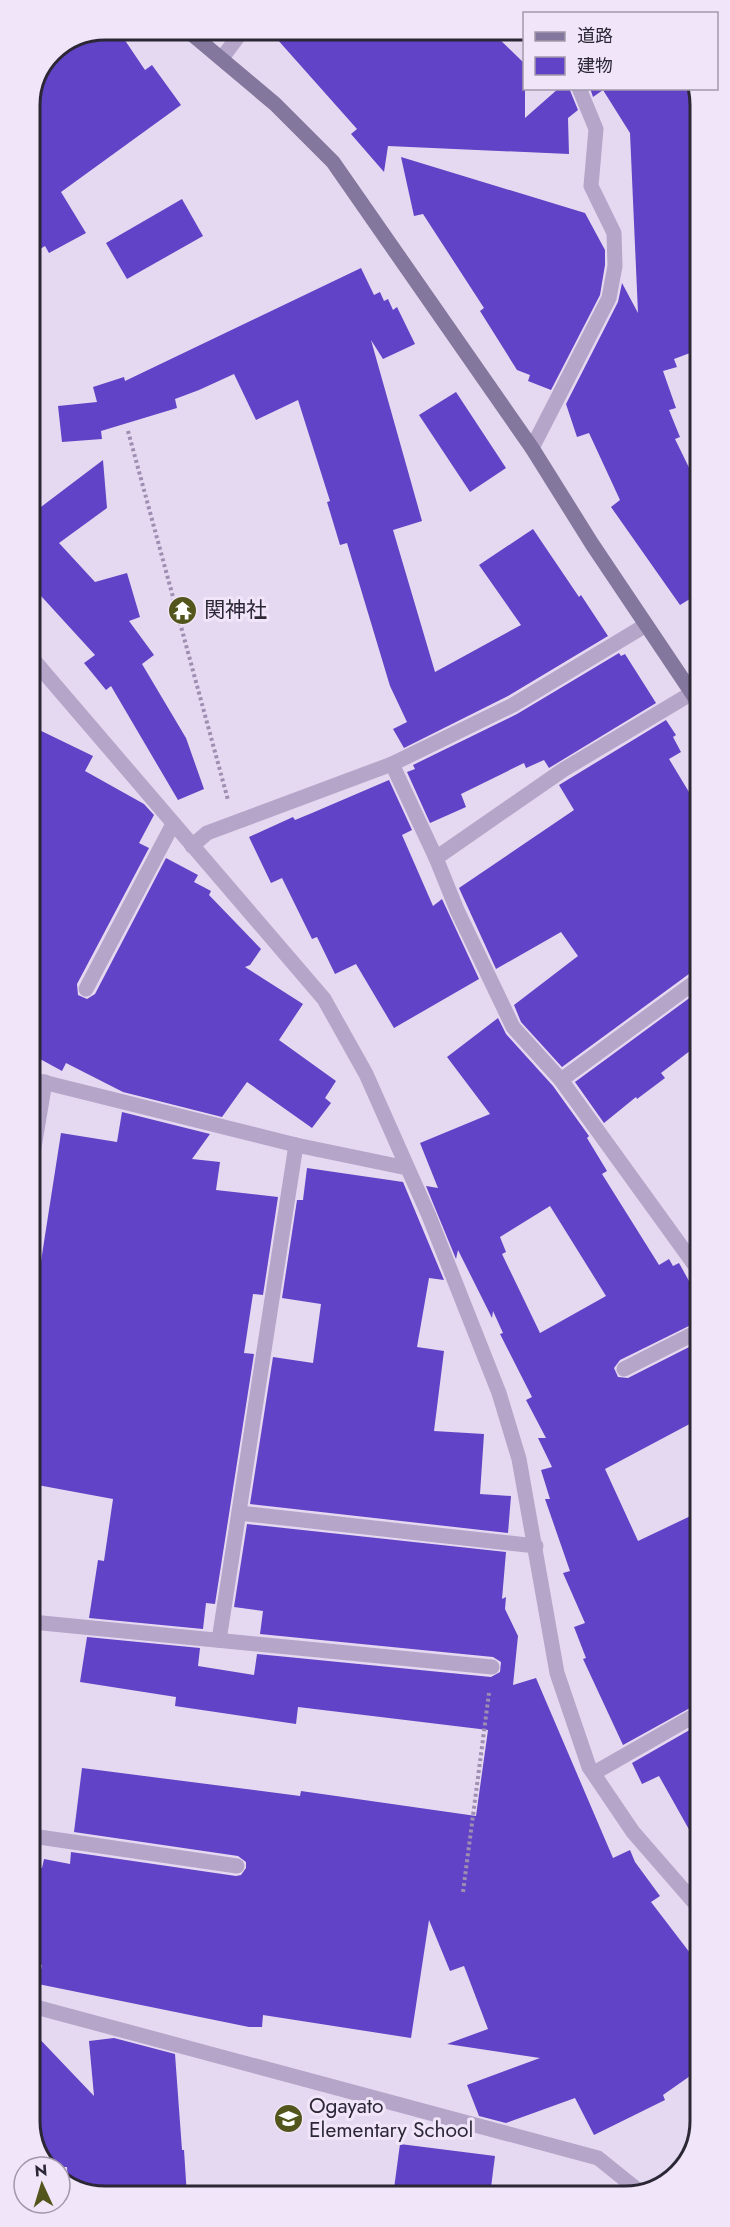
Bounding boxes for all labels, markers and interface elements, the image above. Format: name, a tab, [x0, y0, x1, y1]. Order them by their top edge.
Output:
legend	[523, 12, 718, 90]
text: 道路	[577, 23, 613, 49]
text: 建物	[577, 53, 613, 79]
temple icon: 関神社	[167, 594, 199, 626]
place label: 関神社	[204, 595, 267, 625]
place label: Ogayato Elementary School	[309, 2091, 473, 2145]
school or university icon: Ogayato Elementary School	[272, 2102, 304, 2134]
north arrow	[12, 2155, 72, 2215]
text: N	[34, 2159, 48, 2182]

